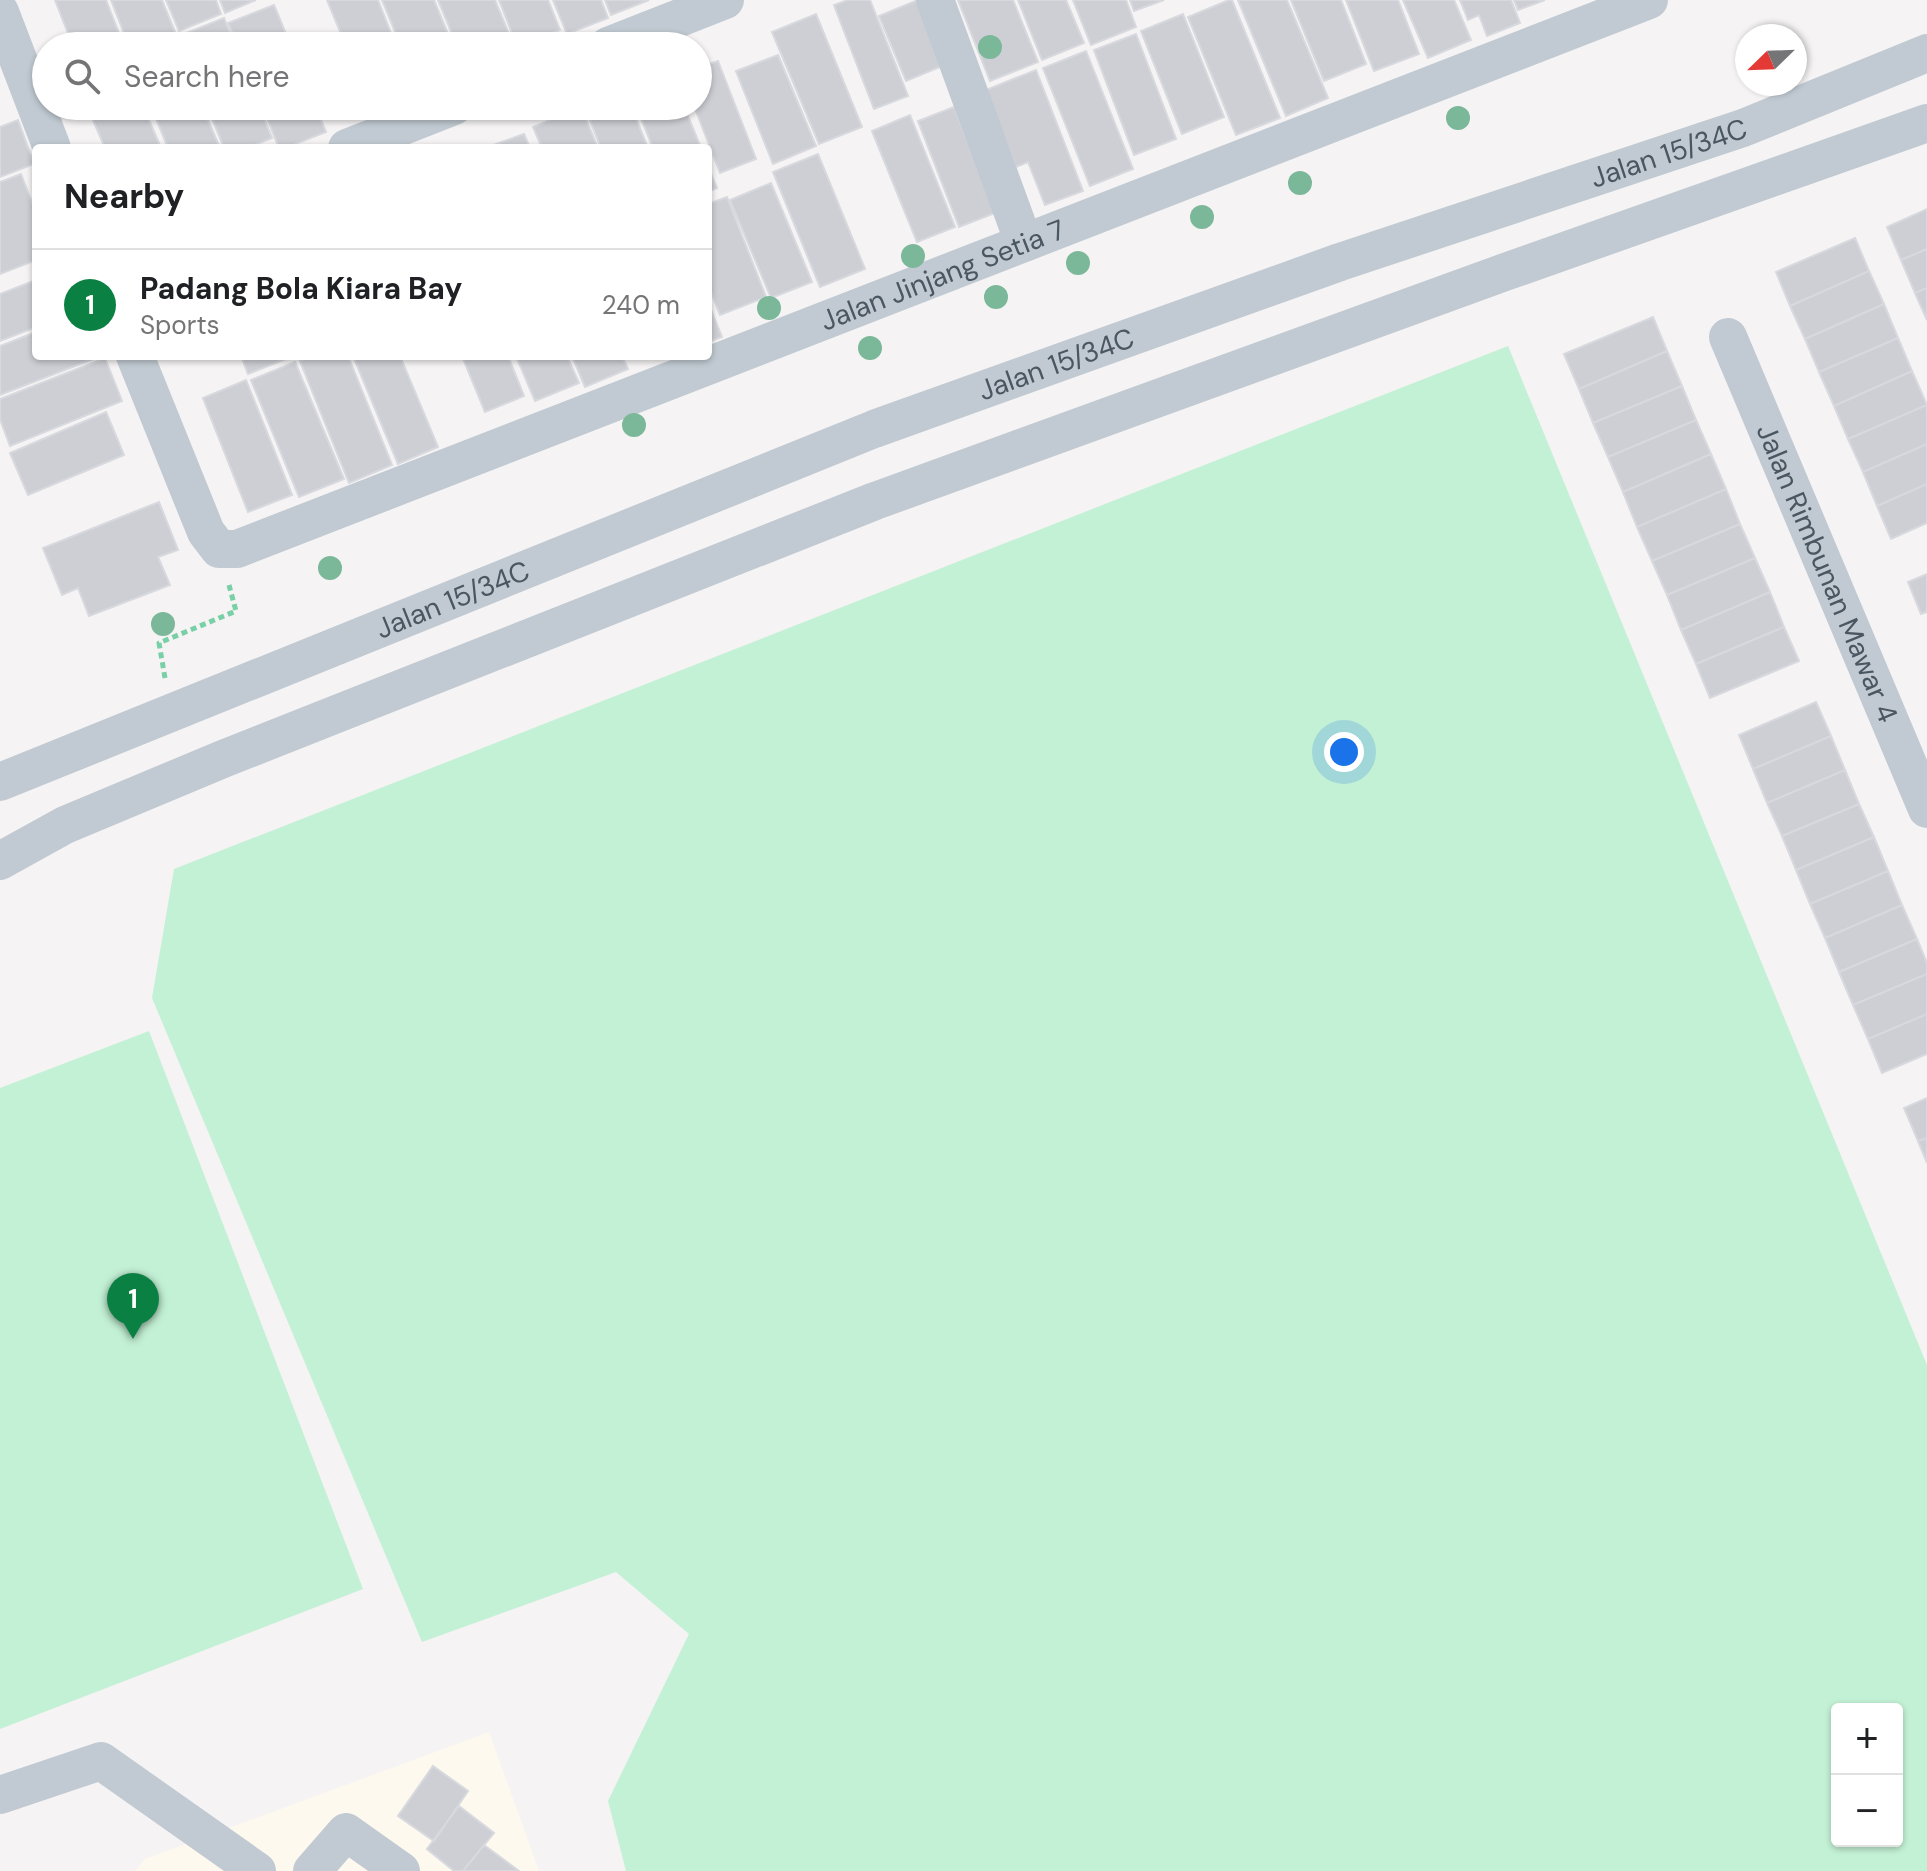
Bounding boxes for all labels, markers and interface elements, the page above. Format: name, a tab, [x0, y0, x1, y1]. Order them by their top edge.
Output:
north arrow	[1735, 24, 1807, 96]
search box	[32, 32, 712, 120]
icon: search	[60, 54, 104, 98]
text: Search here	[124, 57, 290, 96]
street label: Jalan 15/34C	[1586, 110, 1752, 196]
text: Nearby	[64, 174, 184, 219]
street label: Jalan Jinjang Setia 7	[815, 211, 1070, 339]
text: Padang Bola Kiara Bay	[140, 269, 462, 308]
text: 1	[85, 288, 95, 322]
text: 240 m	[602, 288, 680, 322]
text: Sports	[140, 308, 220, 342]
street label: Jalan 15/34C	[973, 319, 1139, 409]
street label: Jalan Rimbunan Mawar 4	[1748, 418, 1906, 728]
street label: Jalan 15/34C	[370, 552, 535, 647]
your location	[1324, 732, 1364, 772]
pin: 1	[107, 1273, 159, 1339]
map controls	[1831, 1703, 1903, 1847]
button: +	[1831, 1703, 1903, 1775]
button: −	[1831, 1775, 1903, 1847]

